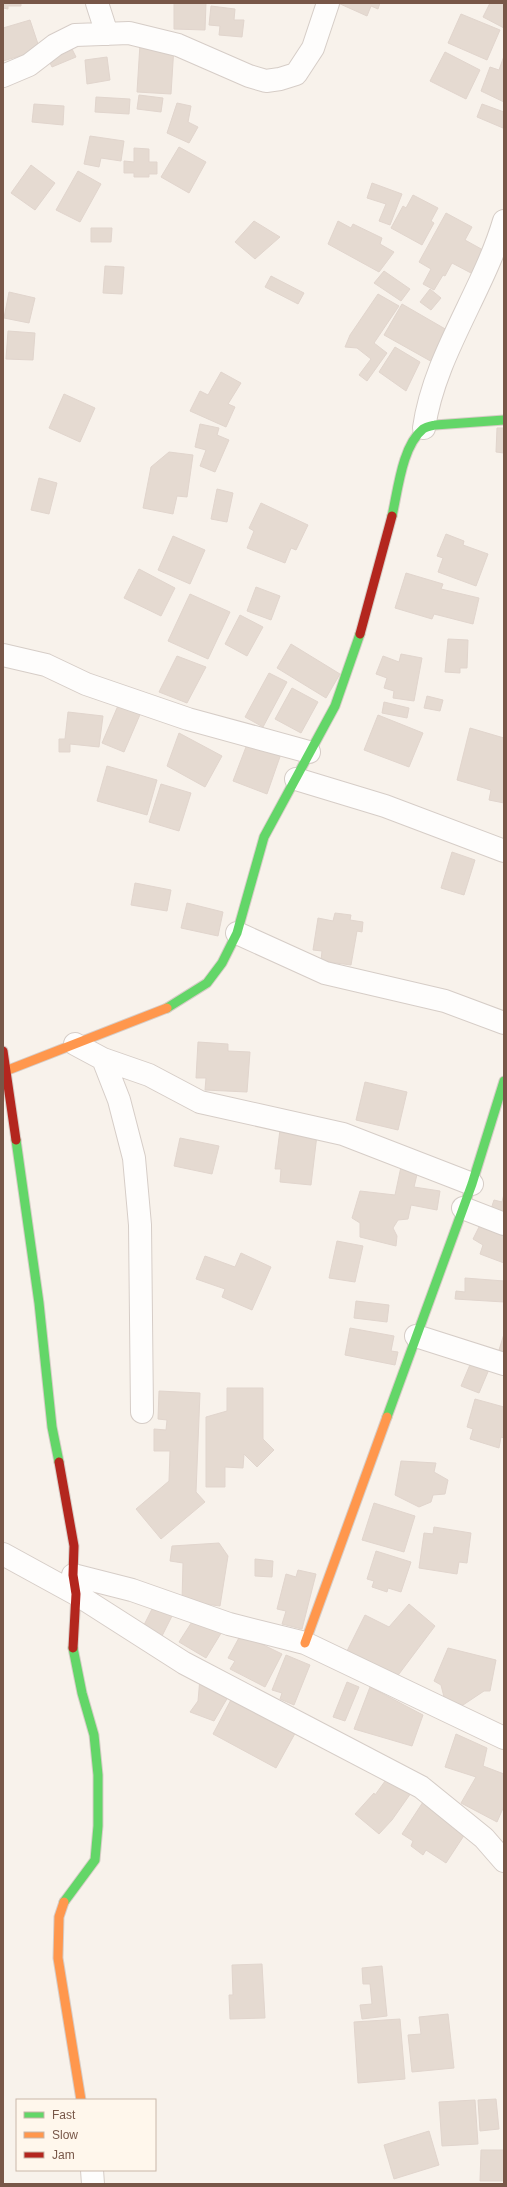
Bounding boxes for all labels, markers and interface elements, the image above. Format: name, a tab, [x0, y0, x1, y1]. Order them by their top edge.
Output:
legend	[16, 2099, 156, 2171]
text: Fast	[52, 2108, 76, 2122]
text: Slow	[52, 2128, 78, 2142]
text: Jam	[52, 2148, 75, 2162]

